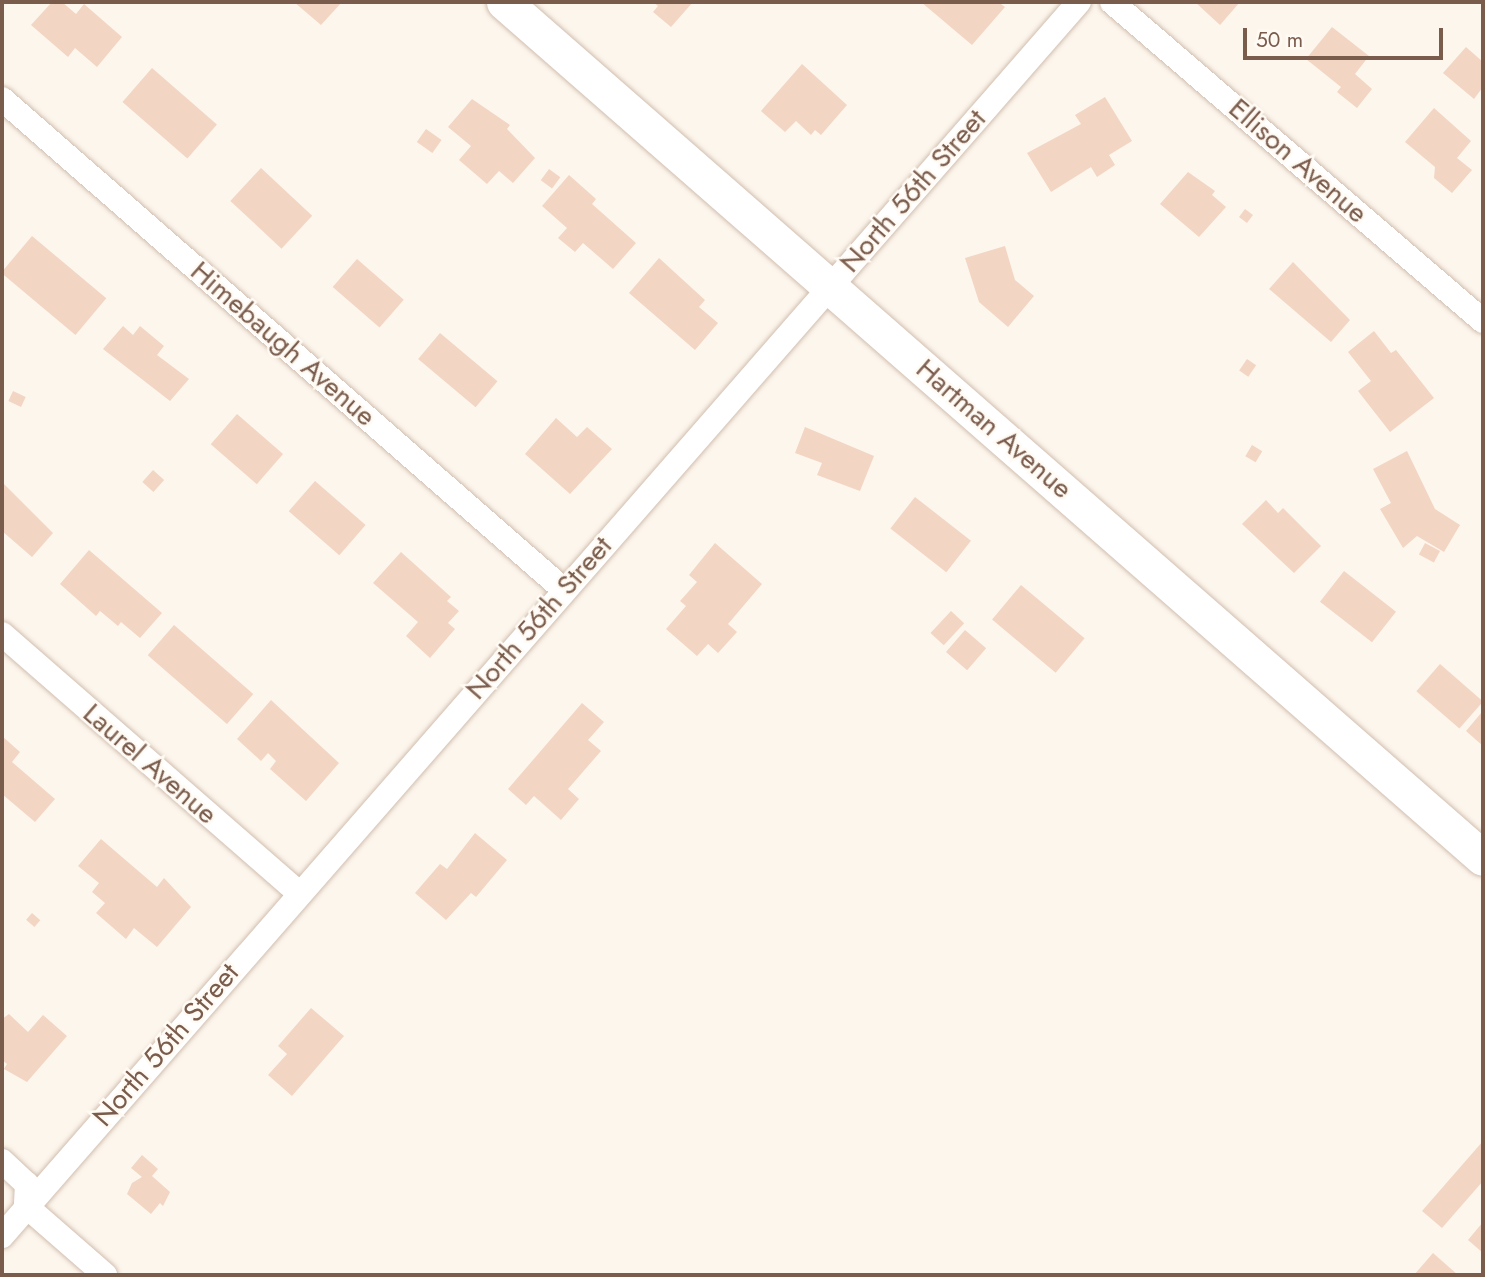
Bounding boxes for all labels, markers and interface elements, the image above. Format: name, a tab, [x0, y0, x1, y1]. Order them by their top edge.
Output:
scale bar	[1247, 14, 1446, 58]
text: 50 m	[1256, 25, 1303, 55]
street label: Ellison Avenue	[1222, 92, 1374, 230]
street label: North 56th Street	[833, 103, 993, 279]
street label: Himebaugh Avenue	[184, 255, 382, 433]
street label: Hartman Avenue	[909, 352, 1079, 506]
street label: North 56th Street	[459, 530, 619, 706]
street label: Laurel Avenue	[76, 697, 224, 831]
street label: North 56th Street	[86, 957, 246, 1133]

